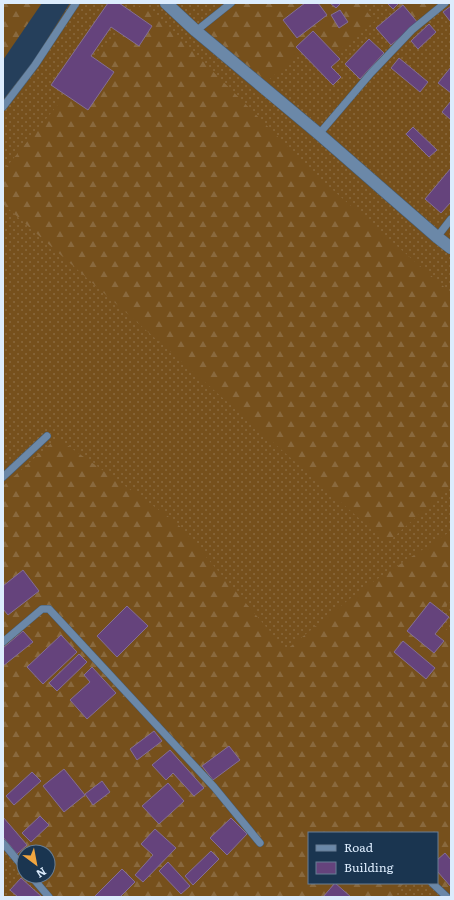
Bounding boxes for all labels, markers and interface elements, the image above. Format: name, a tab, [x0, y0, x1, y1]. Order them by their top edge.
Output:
legend	[308, 832, 438, 884]
text: Road	[344, 838, 374, 856]
north arrow	[16, 844, 56, 884]
text: Building	[344, 858, 394, 876]
text: N	[34, 864, 50, 883]

